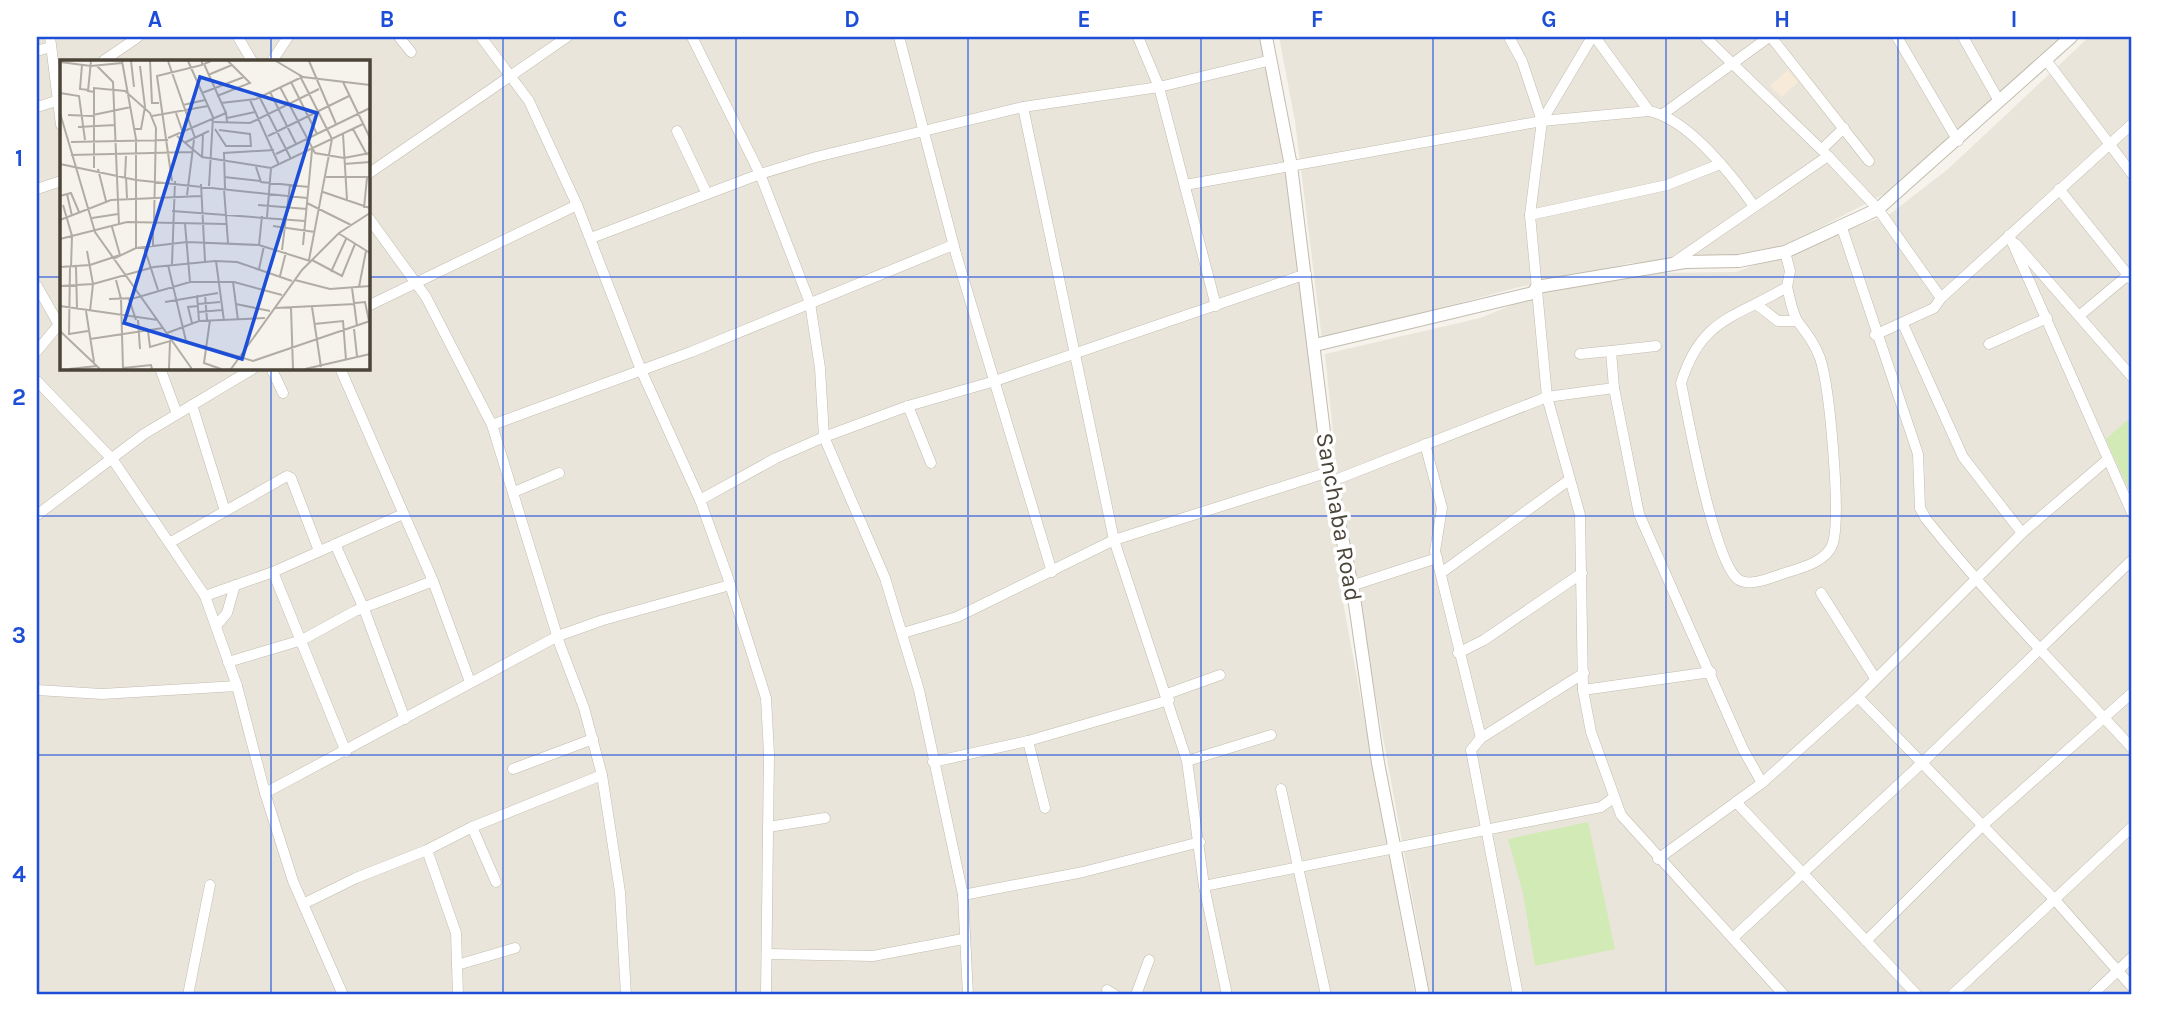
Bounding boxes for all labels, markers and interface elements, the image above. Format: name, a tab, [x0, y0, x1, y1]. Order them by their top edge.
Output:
text: A	[148, 6, 162, 33]
text: B	[380, 6, 394, 33]
text: C	[613, 6, 627, 33]
text: D	[844, 6, 860, 33]
text: E	[1077, 6, 1091, 33]
text: F	[1311, 6, 1323, 33]
text: G	[1541, 6, 1557, 33]
text: H	[1774, 6, 1790, 33]
text: I	[2010, 6, 2018, 33]
inset map	[60, 60, 369, 369]
text: 1	[15, 145, 23, 172]
text: 2	[12, 384, 26, 411]
street label: Sanchaba Road	[1310, 431, 1368, 603]
text: 3	[12, 622, 26, 649]
text: 4	[12, 861, 26, 888]

